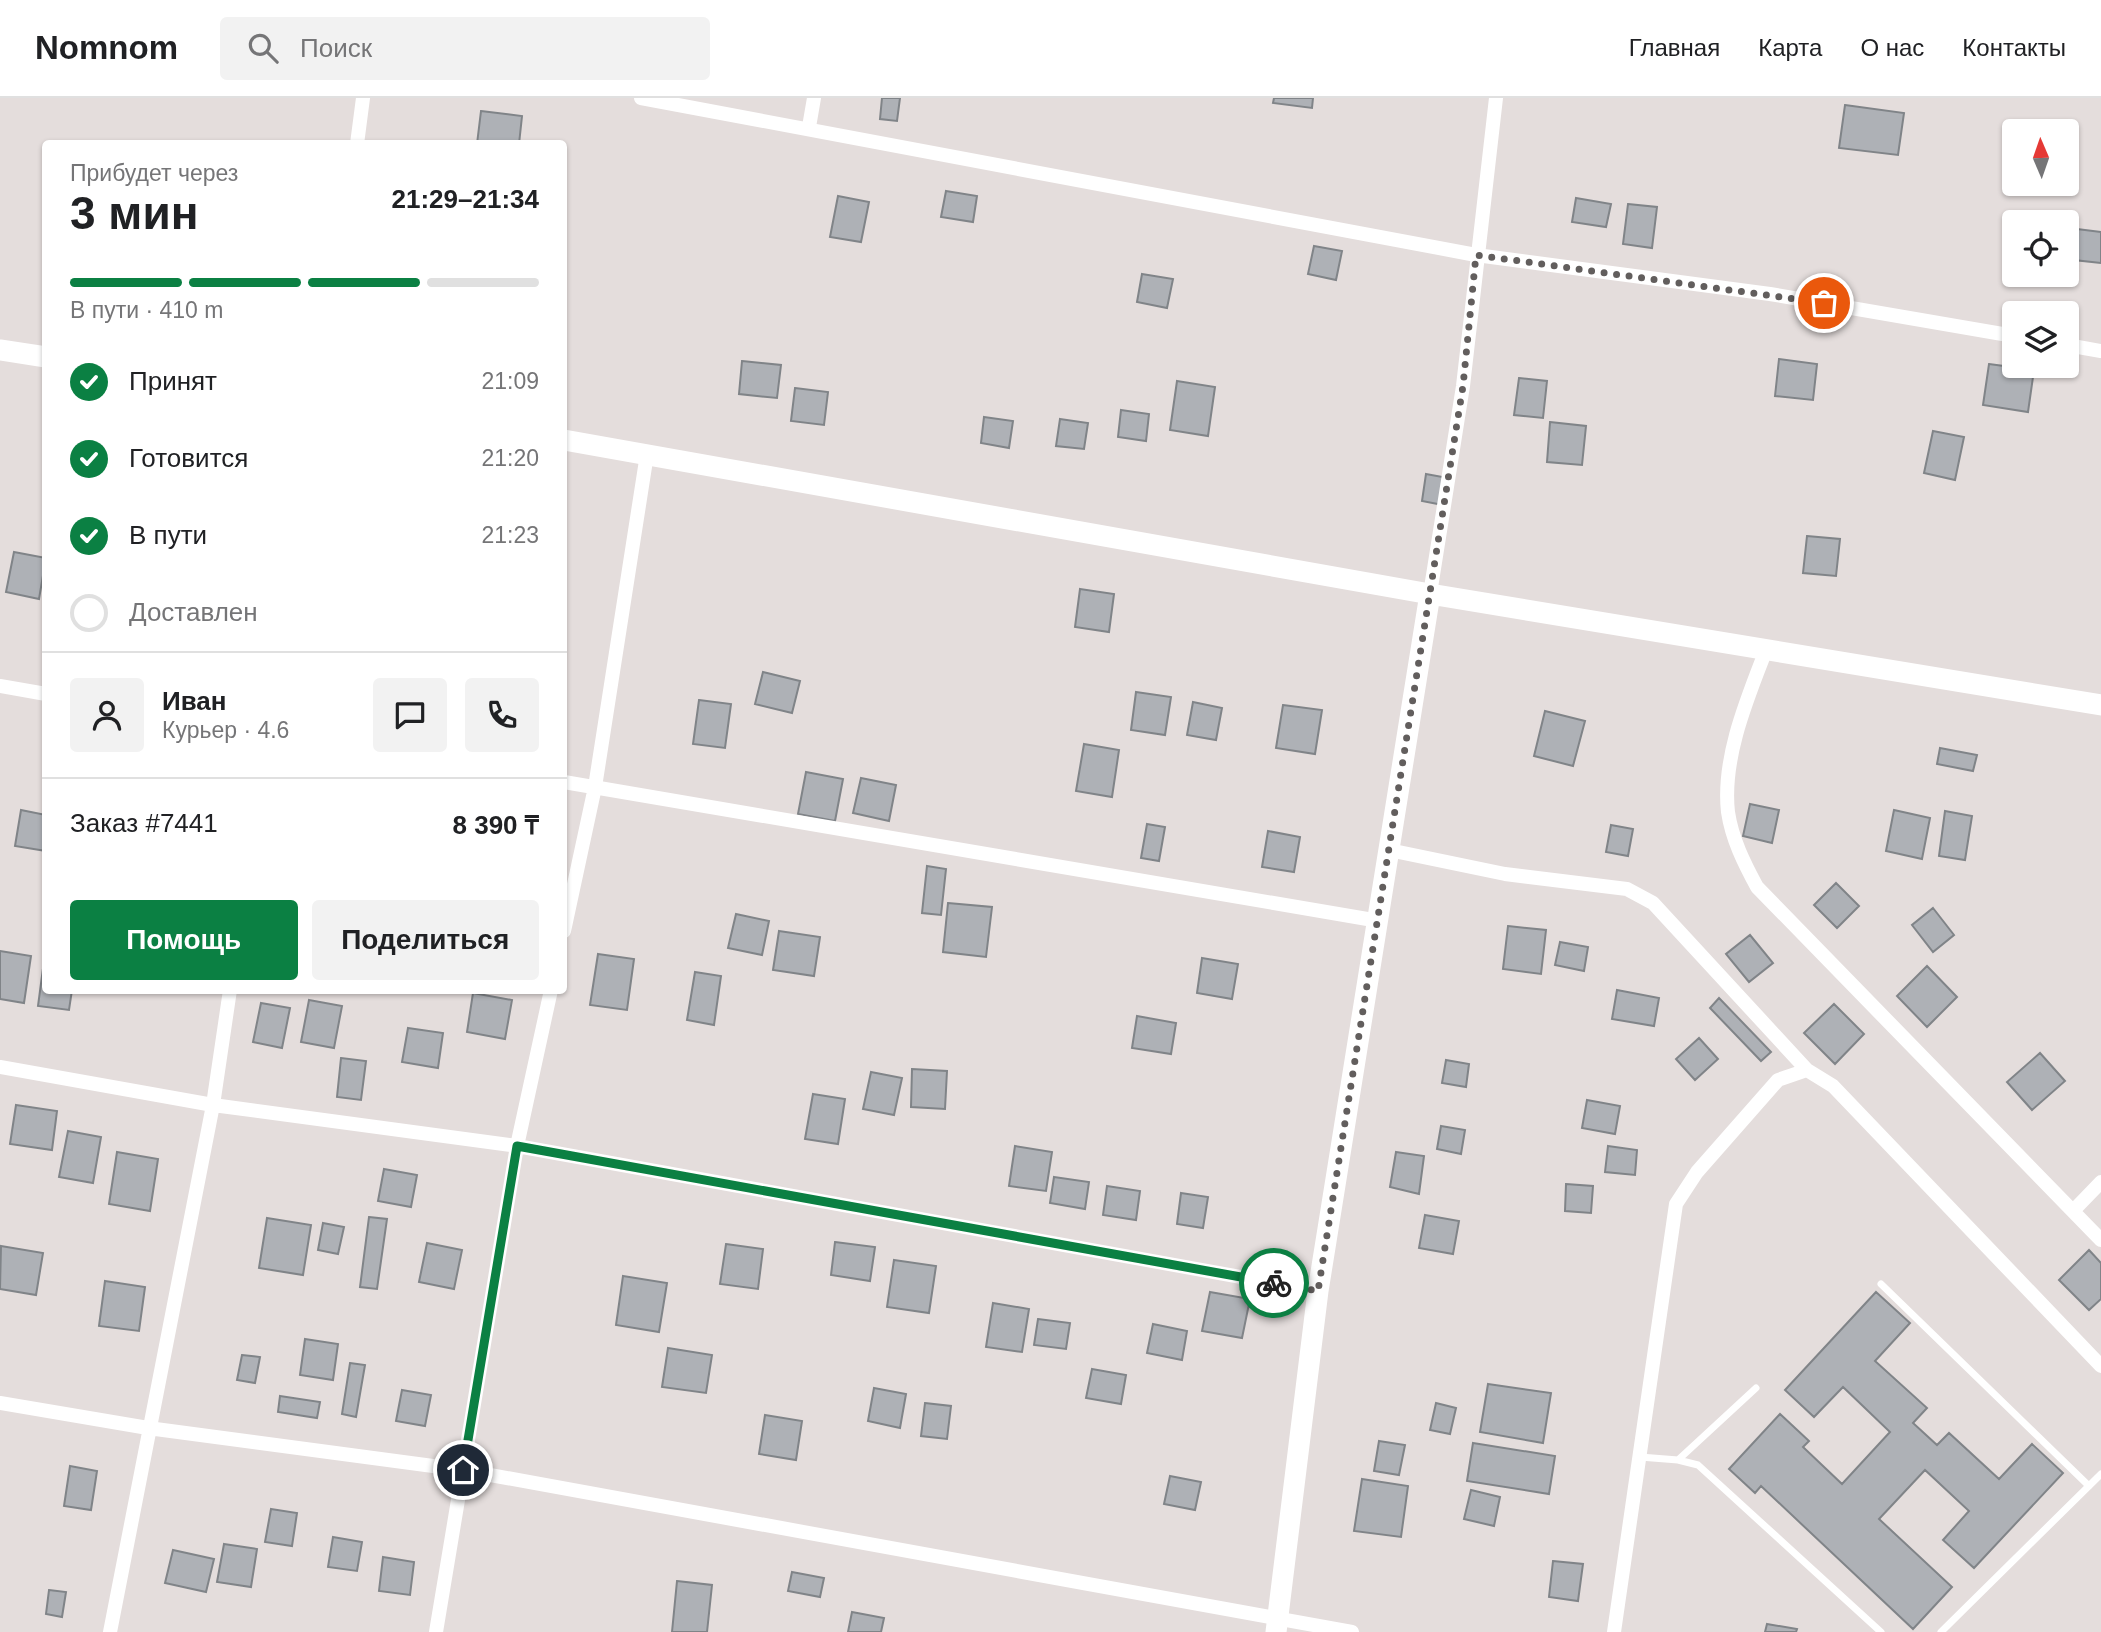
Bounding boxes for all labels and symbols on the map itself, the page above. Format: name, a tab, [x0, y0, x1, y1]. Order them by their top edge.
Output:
north arrow	[2002, 119, 2079, 196]
pin	[1794, 273, 1854, 333]
courier	[1239, 1248, 1309, 1318]
pin	[433, 1440, 493, 1500]

